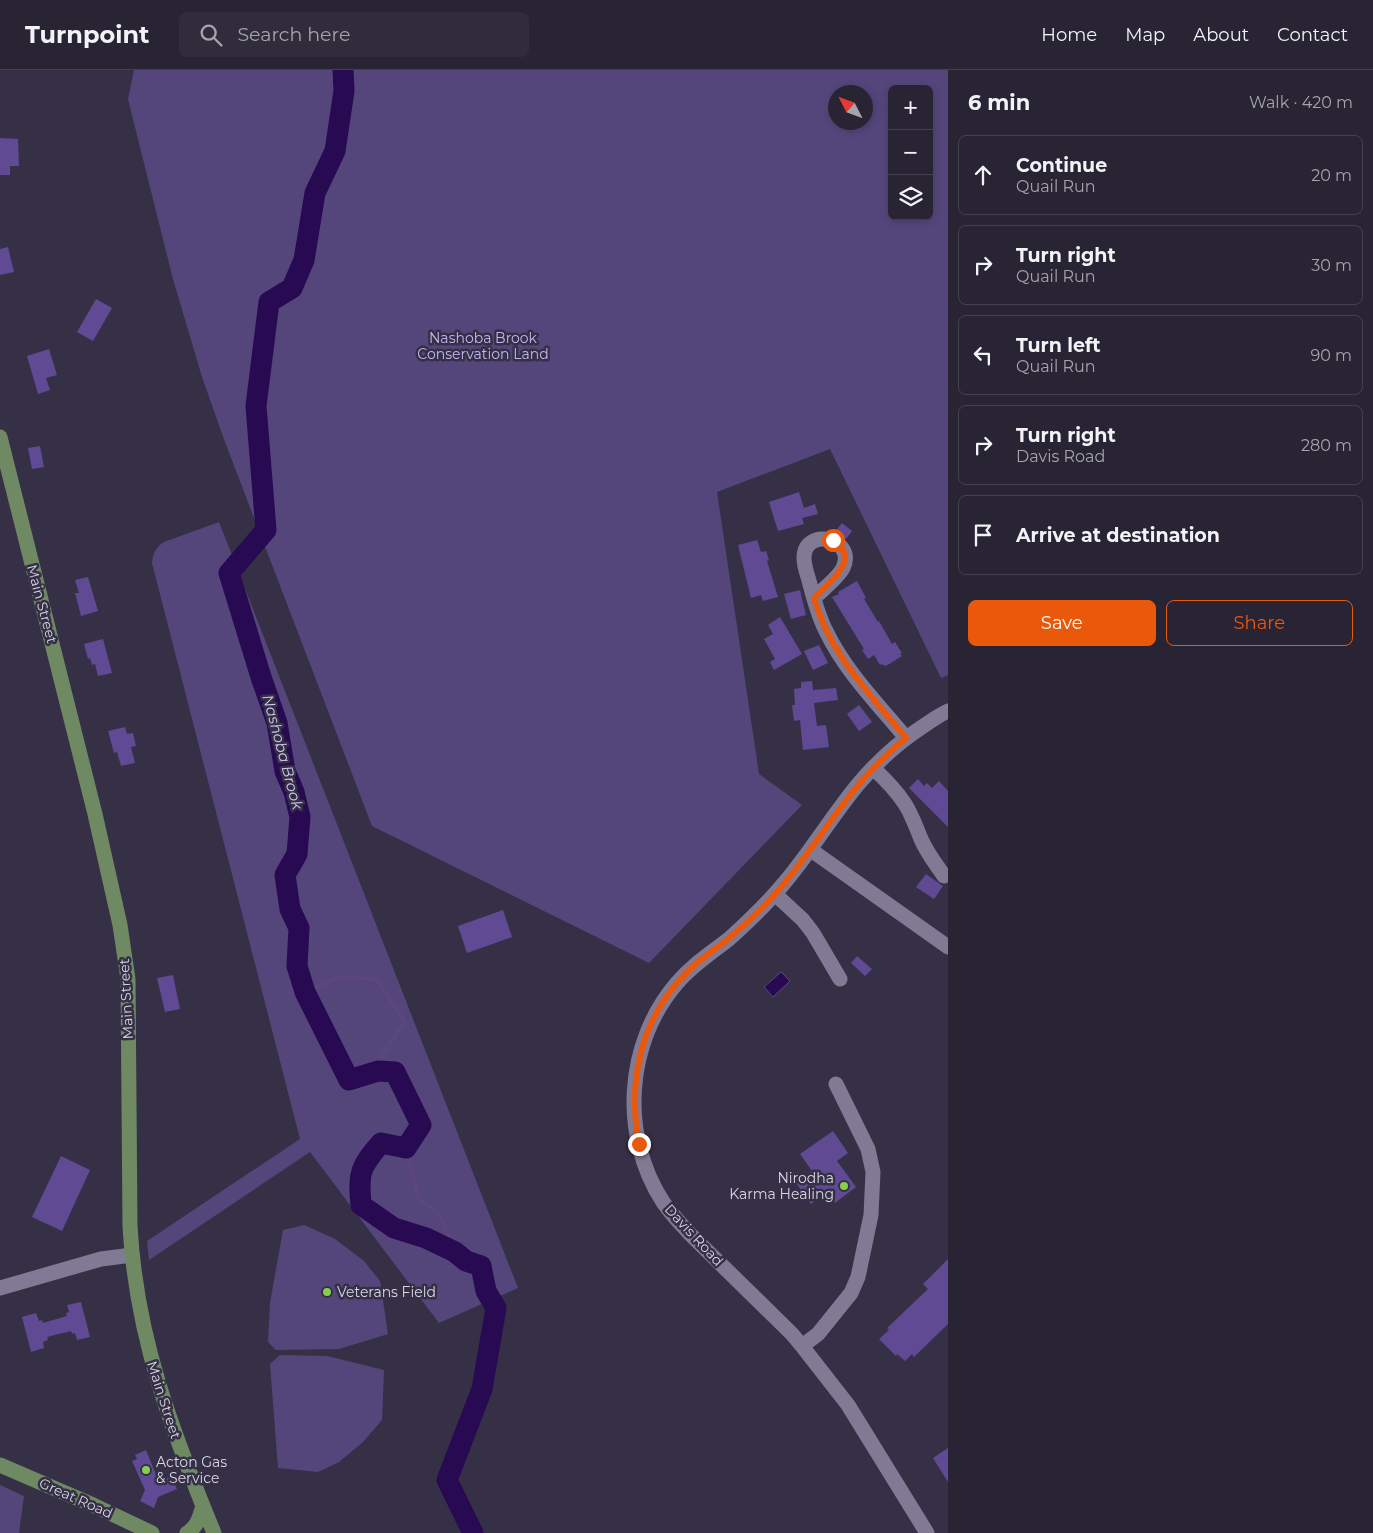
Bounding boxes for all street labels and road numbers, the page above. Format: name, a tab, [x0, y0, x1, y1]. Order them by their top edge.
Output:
street label: Main Street	[23, 563, 61, 646]
street label: Main Street	[115, 958, 137, 1040]
street label: Davis Road	[661, 1200, 727, 1270]
street label: Main Street	[143, 1359, 185, 1442]
street label: Great Road	[36, 1474, 116, 1522]

